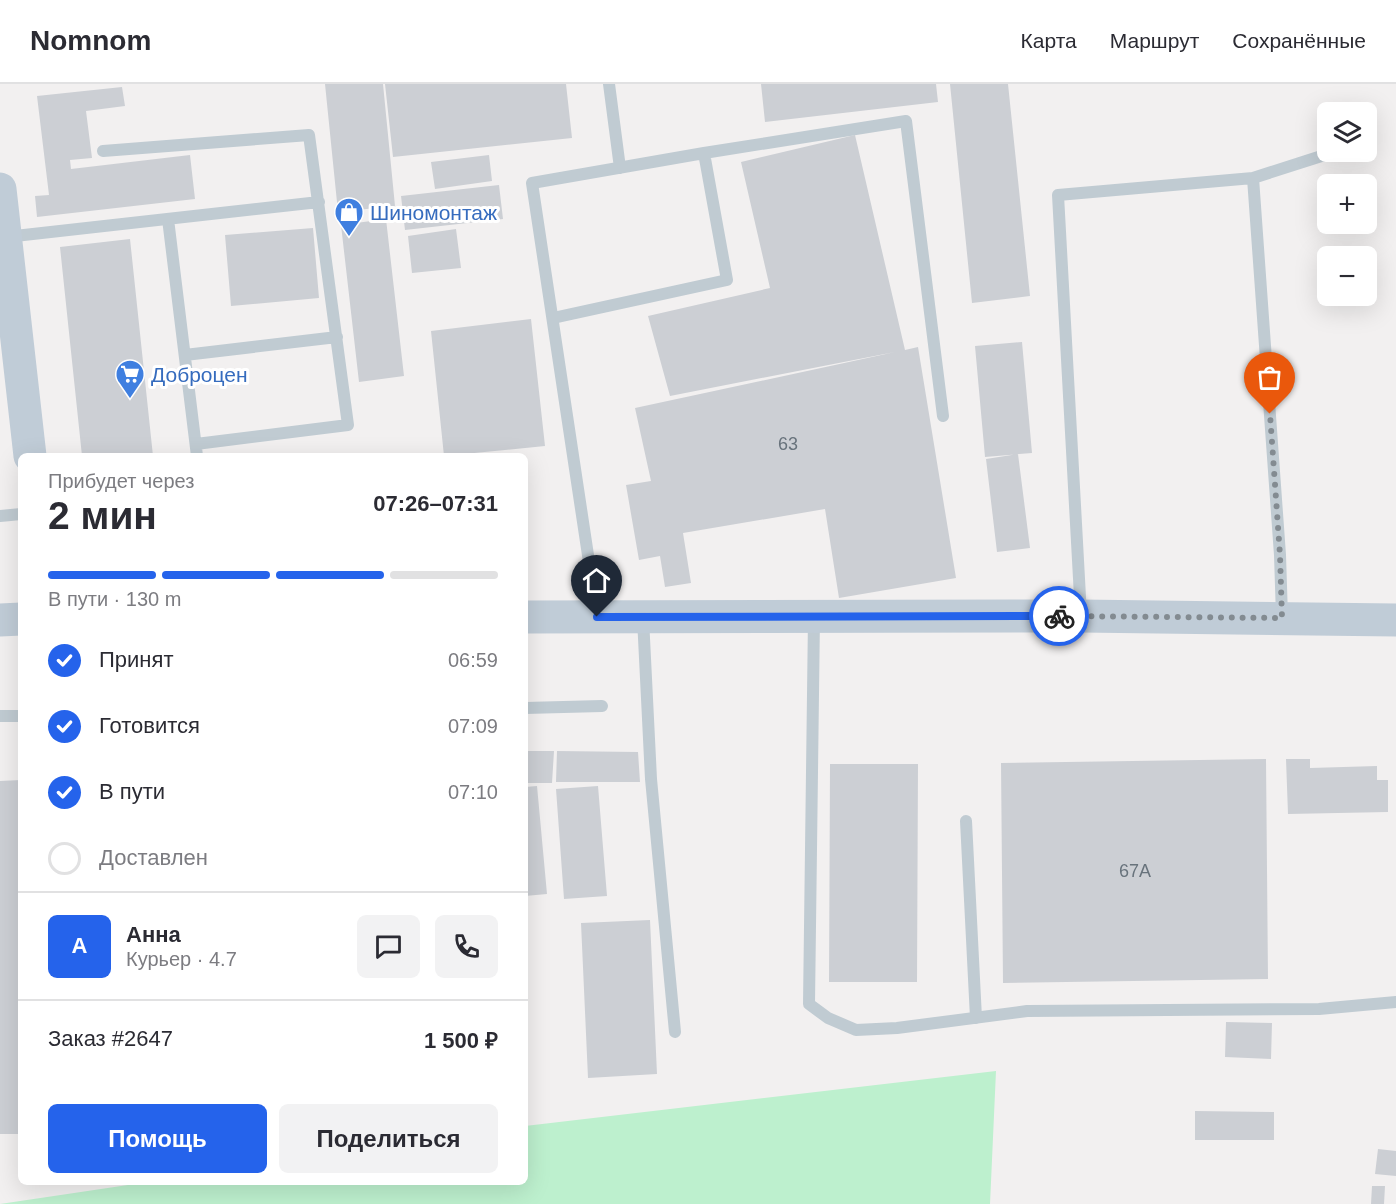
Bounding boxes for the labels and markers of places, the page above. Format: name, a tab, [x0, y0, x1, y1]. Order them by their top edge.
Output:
shop icon: Шиномонтаж	[333, 196, 365, 238]
place label: Шиномонтаж	[370, 201, 497, 224]
pin	[1244, 352, 1295, 414]
supermarket icon: Доброцен	[114, 358, 146, 400]
place label: Доброцен	[151, 363, 248, 386]
pin	[571, 555, 622, 617]

